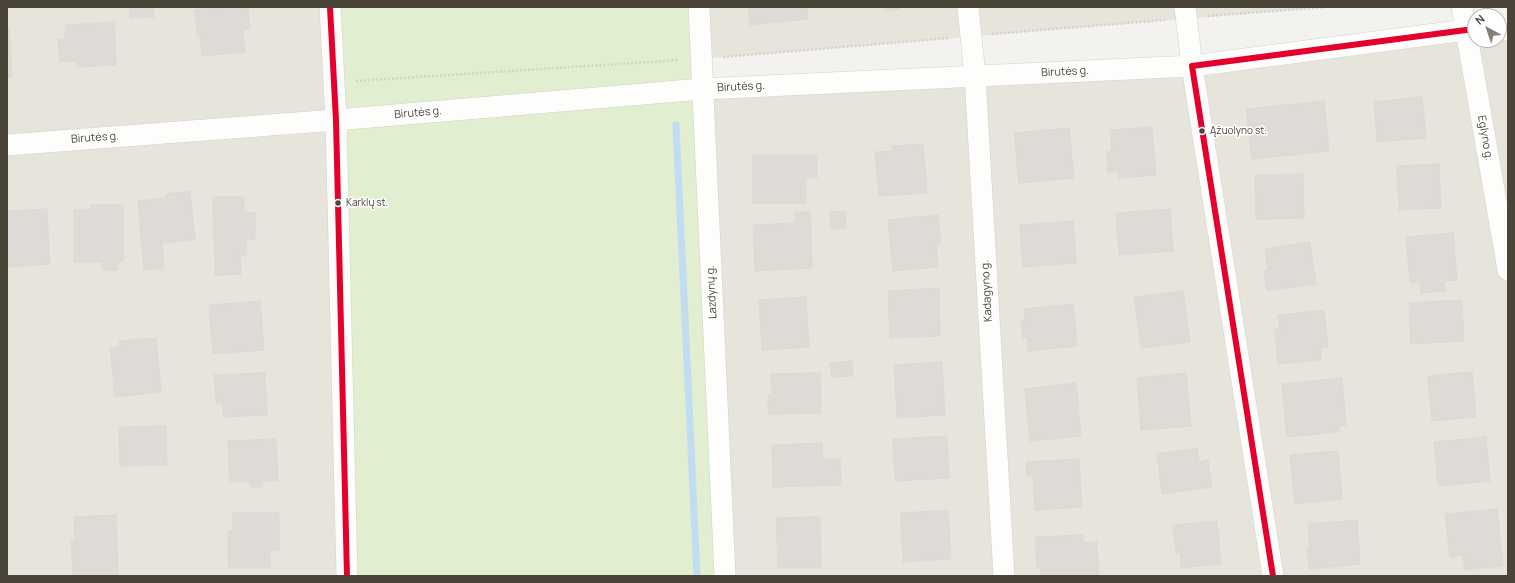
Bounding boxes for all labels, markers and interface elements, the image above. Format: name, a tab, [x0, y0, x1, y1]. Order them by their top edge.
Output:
north arrow	[1467, 8, 1507, 48]
text: N	[1472, 11, 1487, 27]
street label: Birutės g.	[1041, 64, 1089, 80]
street label: Birutės g.	[717, 79, 765, 95]
street label: Birutės g.	[394, 104, 442, 122]
street label: Eglyno g.	[1475, 114, 1495, 162]
place label: Ąžuolyno st.	[1210, 125, 1267, 137]
marker: Ąžuolyno st.	[1197, 126, 1207, 136]
street label: Birutės g.	[71, 130, 119, 146]
place label: Karklų st.	[346, 197, 388, 209]
marker: Karklų st.	[333, 198, 343, 208]
street label: Kadagyno g.	[979, 260, 995, 322]
street label: Lazdynų g.	[704, 265, 720, 319]

